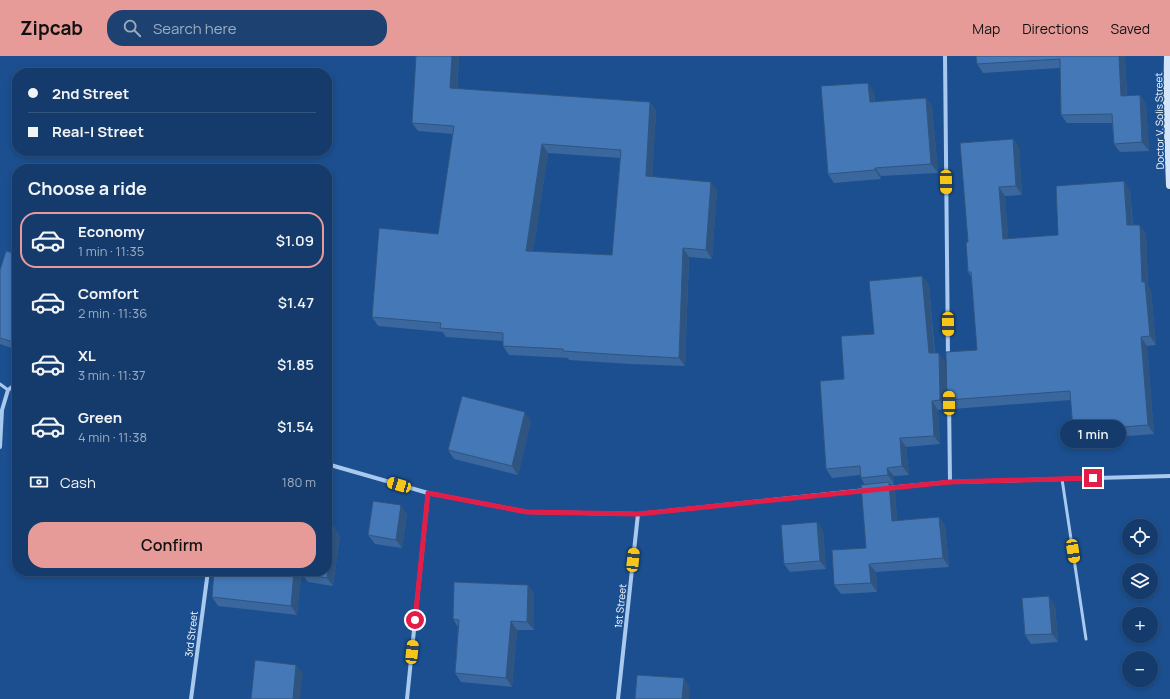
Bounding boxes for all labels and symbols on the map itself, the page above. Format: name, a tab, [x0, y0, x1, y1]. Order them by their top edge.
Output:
street label: Doctor V. Solis Street	[1151, 72, 1167, 170]
car	[940, 170, 952, 194]
car	[942, 312, 954, 336]
car	[943, 391, 955, 415]
callout: 1 min	[1060, 420, 1126, 448]
route end	[1084, 469, 1102, 487]
car	[386, 476, 412, 494]
car	[1065, 538, 1081, 564]
car	[626, 547, 640, 573]
street label: 1st Street	[611, 583, 629, 629]
street label: 3rd Street	[181, 610, 201, 658]
route start	[406, 611, 424, 629]
car	[405, 639, 419, 665]

